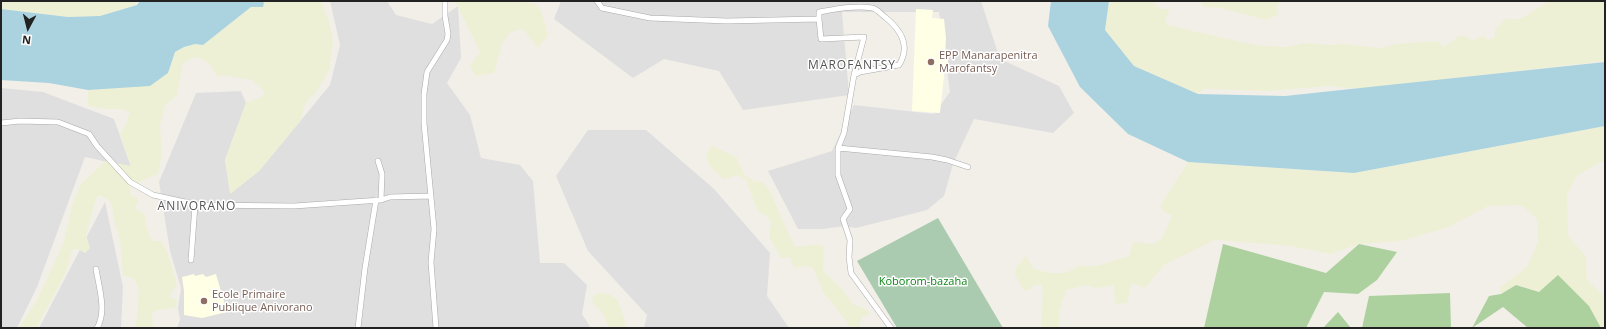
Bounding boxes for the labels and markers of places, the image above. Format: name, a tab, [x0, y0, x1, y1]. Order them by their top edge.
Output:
place label: EPP Manarapenitra Marofantsy	[939, 49, 1038, 75]
marker: EPP Manarapenitra Marofantsy	[926, 57, 936, 67]
place label: Ecole Primaire Publique Anivorano	[212, 288, 313, 314]
marker: Ecole Primaire Publique Anivorano	[199, 296, 209, 306]

